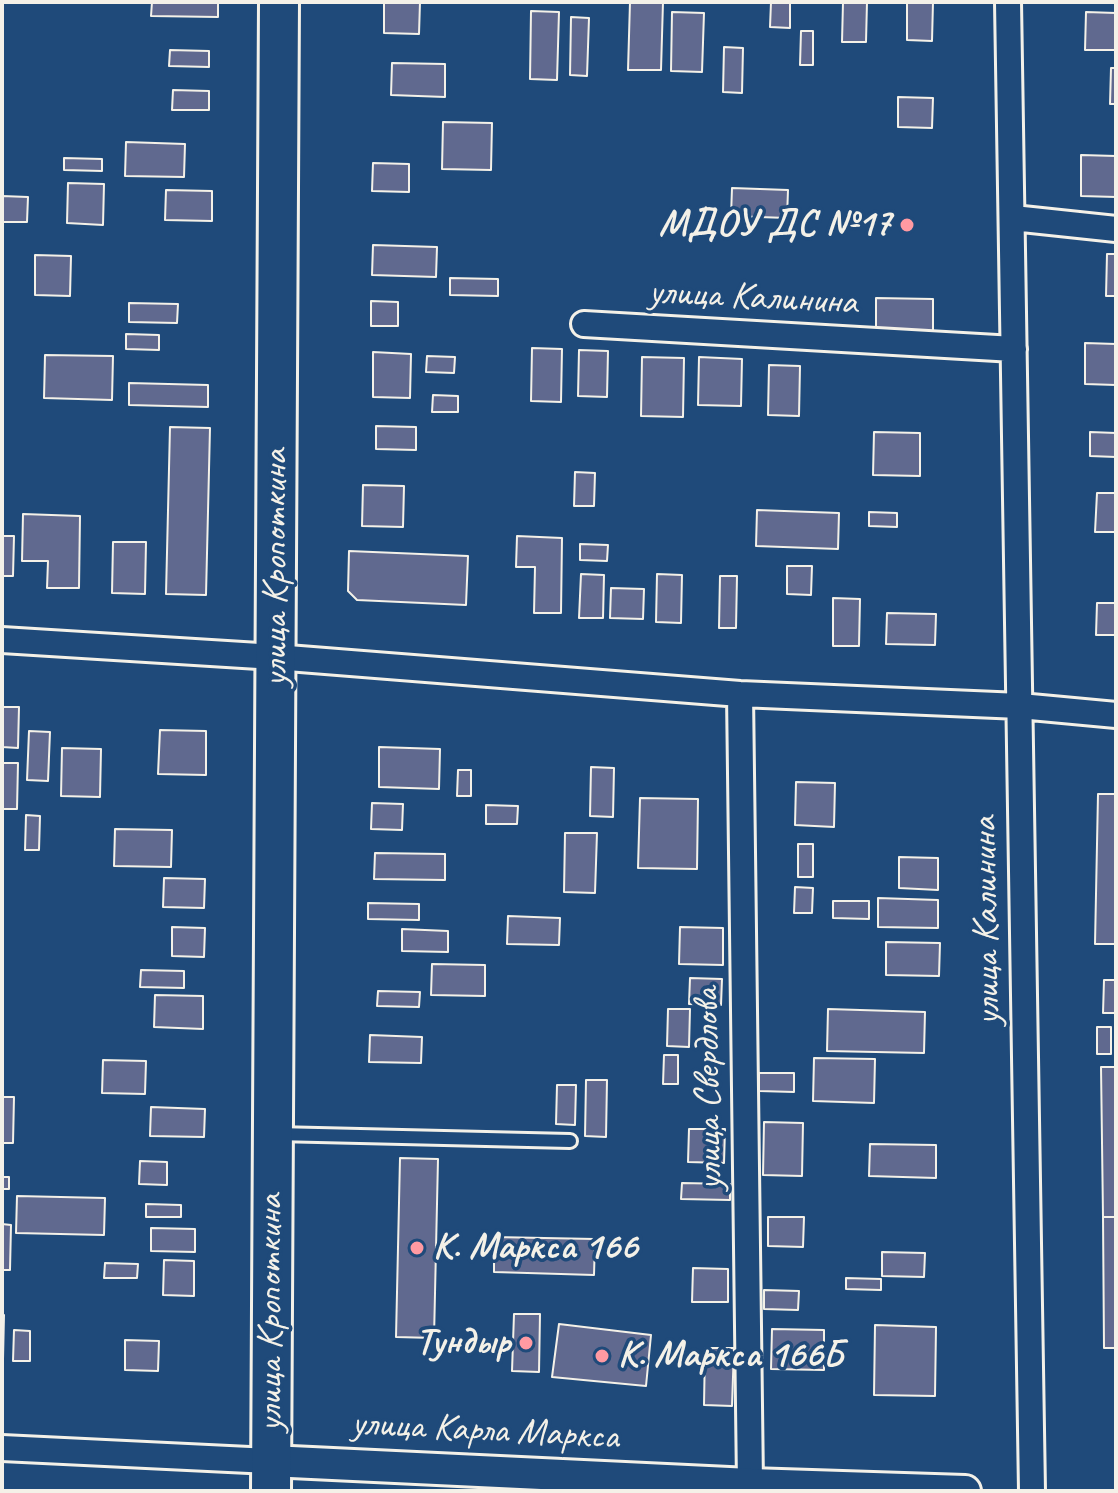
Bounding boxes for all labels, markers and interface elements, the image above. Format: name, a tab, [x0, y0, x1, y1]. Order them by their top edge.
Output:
place label: МДОУ ДС №17	[659, 202, 891, 248]
marker: МДОУ ДС №17	[898, 216, 916, 234]
street label: улица Калинина	[648, 270, 858, 326]
street label: улица Кропоткина	[253, 449, 299, 687]
street label: улица Калинина	[962, 816, 1012, 1026]
street label: улица Свердлова	[684, 987, 734, 1191]
street label: улица Кропоткина	[248, 1194, 294, 1432]
place label: К. Маркса 166	[433, 1225, 637, 1271]
marker: К. Маркса 166	[408, 1239, 426, 1257]
place label: Тундыр	[416, 1320, 510, 1366]
place label: К. Маркса 166Б	[618, 1333, 843, 1379]
marker: Тундыр	[517, 1334, 535, 1352]
marker: К. Маркса 166Б	[593, 1347, 611, 1365]
street label: улица Карла Маркса	[350, 1401, 620, 1461]

